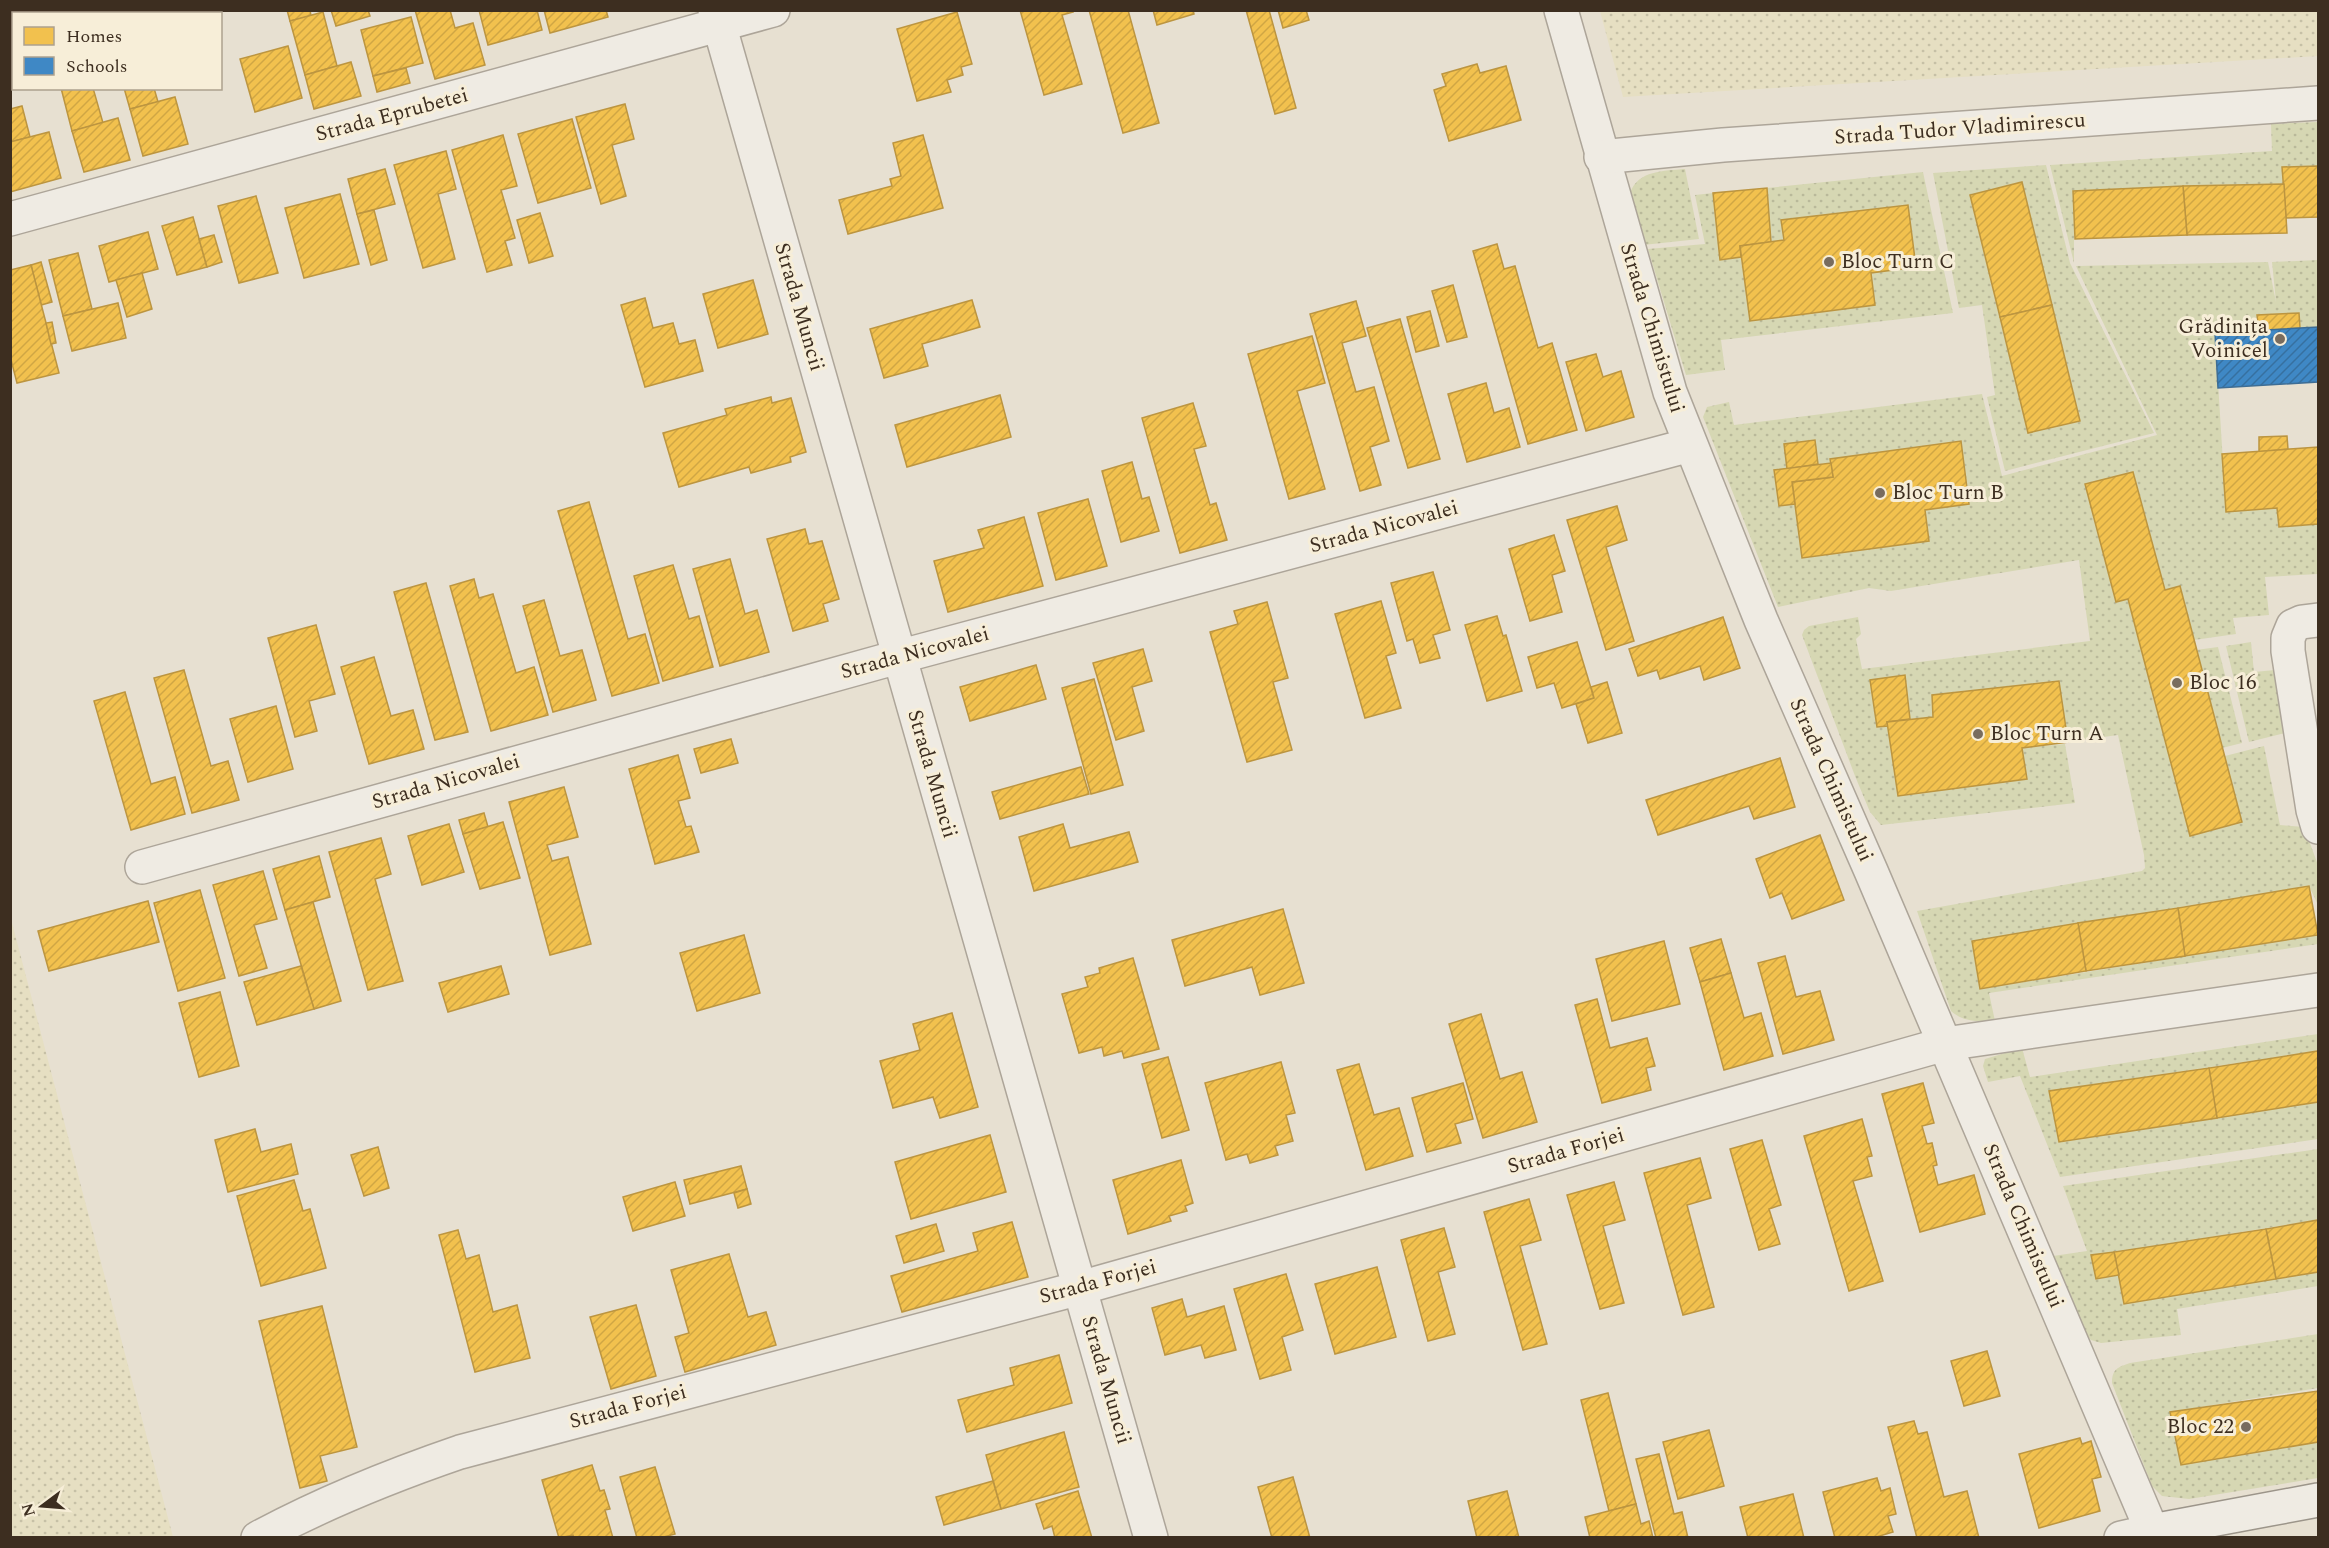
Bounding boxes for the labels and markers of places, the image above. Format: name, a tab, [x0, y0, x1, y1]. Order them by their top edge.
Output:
place label: Bloc Turn C	[1841, 246, 1954, 278]
marker: Bloc Turn C	[1822, 255, 1836, 269]
place label: Grădinița Voinicel	[2178, 311, 2269, 367]
marker: Grădinița Voinicel	[2273, 332, 2287, 346]
place label: Bloc Turn B	[1892, 477, 2004, 509]
marker: Bloc Turn B	[1873, 486, 1887, 500]
place label: Bloc 16	[2189, 667, 2257, 699]
marker: Bloc 16	[2170, 676, 2184, 690]
place label: Bloc Turn A	[1990, 718, 2104, 750]
marker: Bloc Turn A	[1971, 727, 1985, 741]
place label: Bloc 22	[2166, 1411, 2234, 1443]
marker: Bloc 22	[2239, 1420, 2253, 1434]

